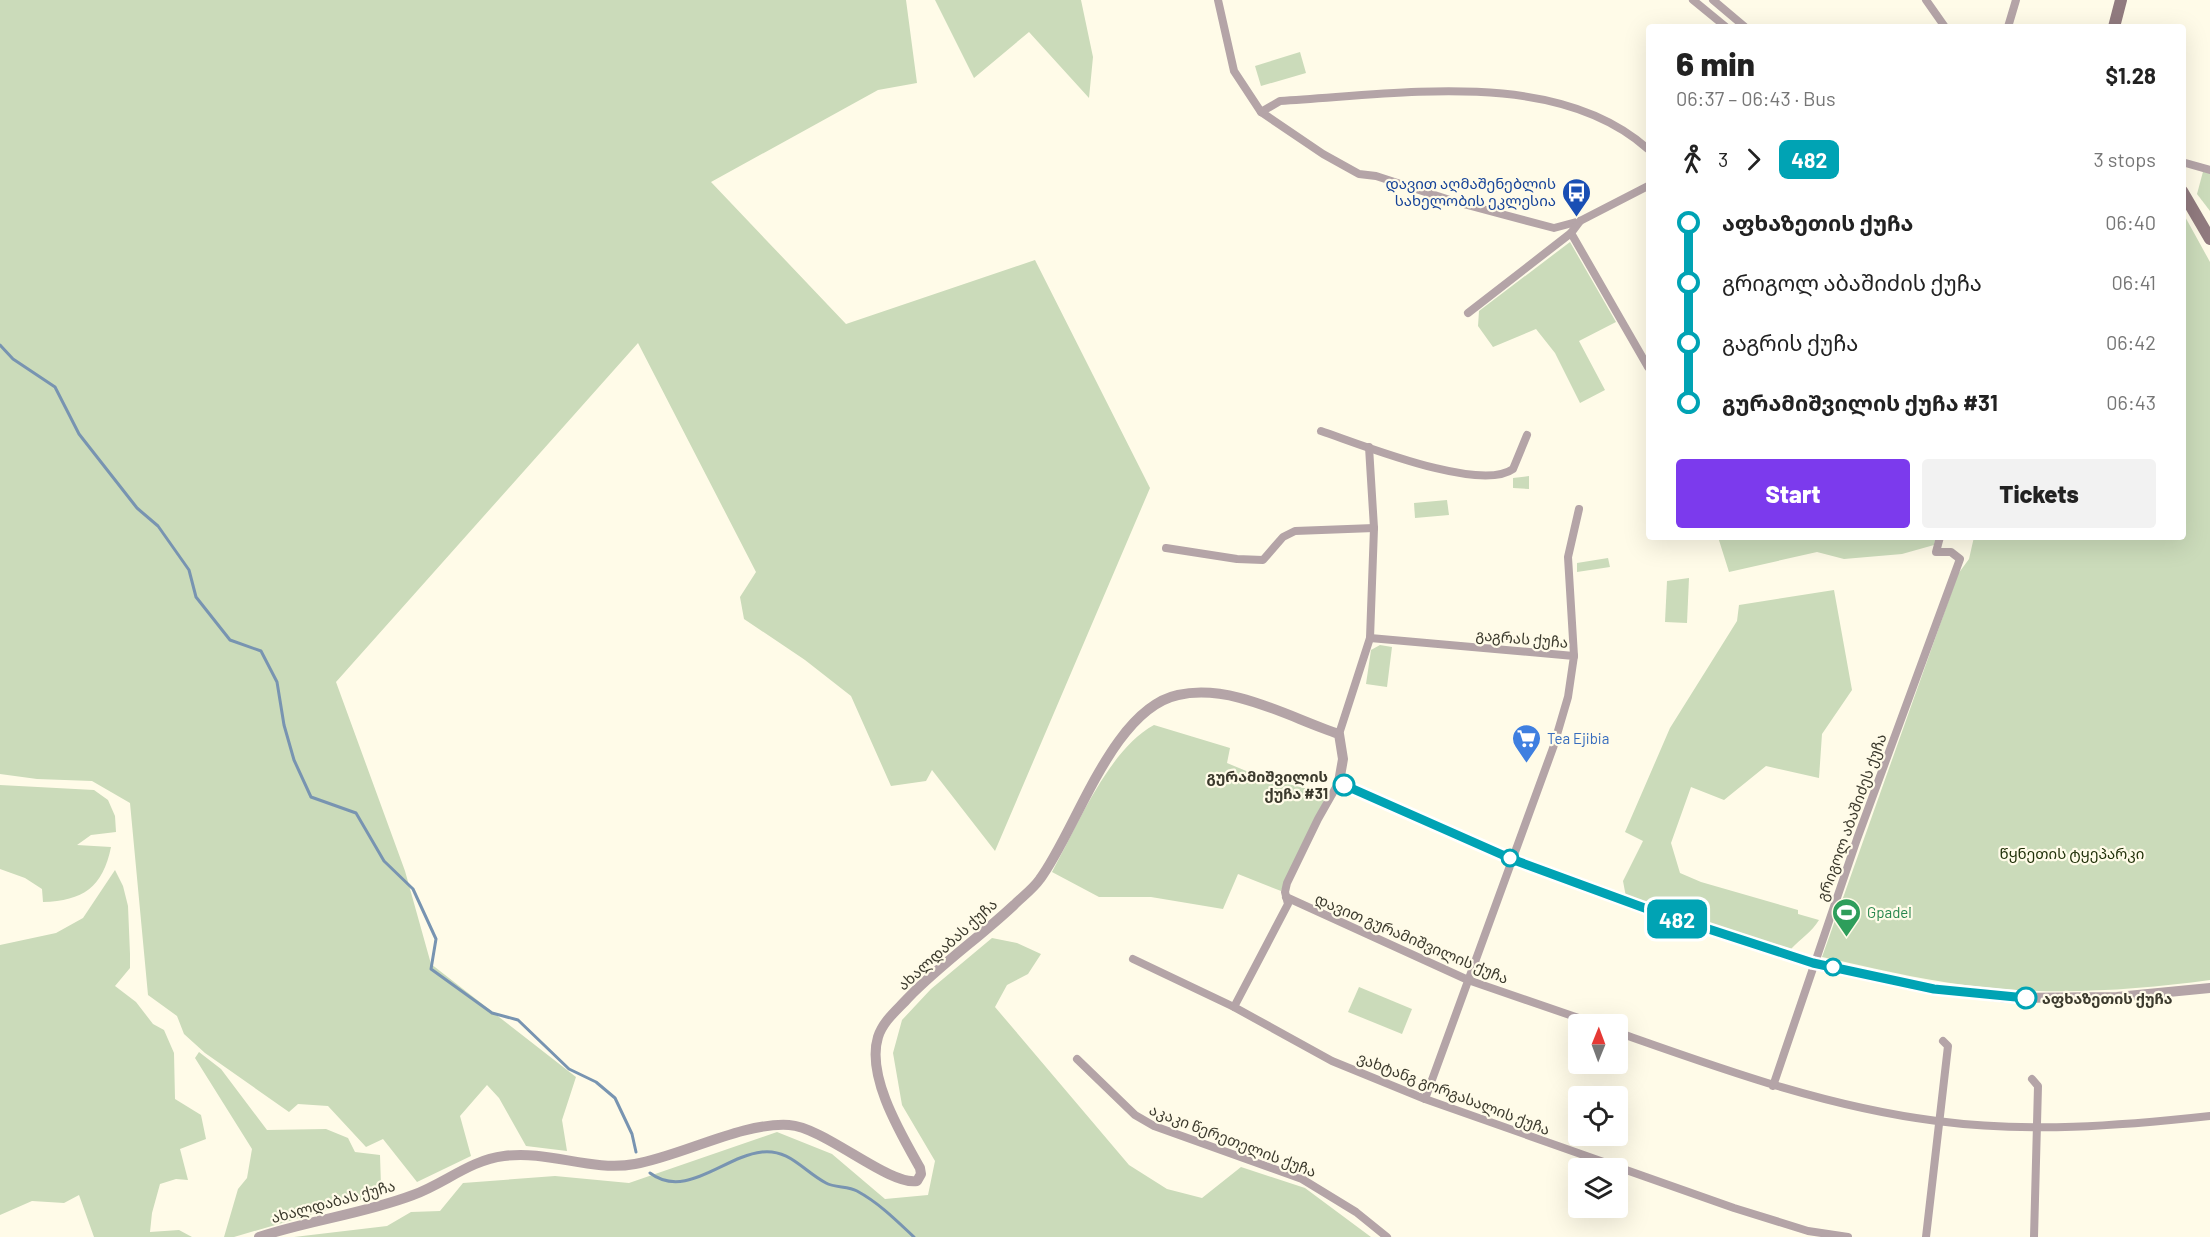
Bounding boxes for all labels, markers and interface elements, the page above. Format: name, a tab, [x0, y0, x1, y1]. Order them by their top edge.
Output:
text: 6 min	[1676, 43, 1755, 83]
text: $1.28	[2105, 62, 2156, 88]
text: 06:37 – 06:43 · Bus	[1676, 86, 1836, 110]
icon: walk	[1676, 143, 1709, 176]
icon: forward	[1737, 143, 1770, 176]
text: 3	[1718, 147, 1728, 171]
text: 482	[1791, 147, 1827, 172]
text: 3 stops	[2094, 147, 2156, 171]
place label: დავით აღმაშენებლის სახელობის ეკლესია	[1386, 174, 1556, 210]
bus stop icon: დავით აღმაშენებლის სახელობის ეკლესია	[1561, 176, 1593, 218]
text: აფხაზეთის ქუჩა	[1722, 209, 1913, 235]
text: 06:40	[2105, 210, 2156, 234]
text: გრიგოლ აბაშიძის ქუჩა	[1722, 269, 1982, 295]
text: 06:41	[2111, 270, 2156, 294]
text: გაგრის ქუჩა	[1722, 329, 1858, 355]
text: 06:42	[2106, 330, 2156, 354]
text: გურამიშვილის ქუჩა #31	[1722, 389, 1998, 415]
text: 06:43	[2106, 390, 2156, 414]
button: Start	[1676, 459, 1910, 528]
button: Tickets	[1922, 459, 2156, 528]
street label: გაგრას ქუჩა	[1475, 625, 1569, 652]
supermarket icon: Tea Ejibia	[1510, 722, 1542, 764]
place label: Tea Ejibia	[1547, 729, 1609, 747]
street label: გრიგოლ აბაშიძეს ქუჩა	[1812, 731, 1891, 904]
place label: გურამიშვილის ქუჩა #31	[1207, 767, 1328, 803]
marker: გურამიშვილის ქუჩა #31	[1333, 774, 1355, 796]
park label: წყნეთის ტყეპარკი	[2000, 844, 2144, 863]
unlabelled marker	[1501, 849, 1519, 867]
street label: დავით გურამიშვილის ქუჩა	[1312, 889, 1511, 988]
street label: ახალდაბას ქუჩა	[893, 895, 1001, 994]
sports icon: Gpadel	[1830, 896, 1862, 938]
line badge: 482	[1642, 900, 1712, 938]
place label: Gpadel	[1867, 903, 1912, 921]
text: 482	[1659, 907, 1695, 932]
unlabelled marker	[1824, 958, 1842, 976]
marker: აფხაზეთის ქუჩა	[2015, 987, 2037, 1009]
place label: აფხაზეთის ქუჩა	[2042, 989, 2173, 1008]
north arrow	[1568, 1014, 1628, 1074]
map controls	[1568, 1014, 1628, 1218]
street label: ვახტანგ გორგასალის ქუჩა	[1355, 1048, 1553, 1139]
button: locate	[1568, 1086, 1628, 1146]
street label: აკაკი წერეთელის ქუჩა	[1147, 1100, 1319, 1181]
button: layers	[1568, 1158, 1628, 1218]
street label: ახალდაბას ქუჩა	[269, 1176, 397, 1227]

